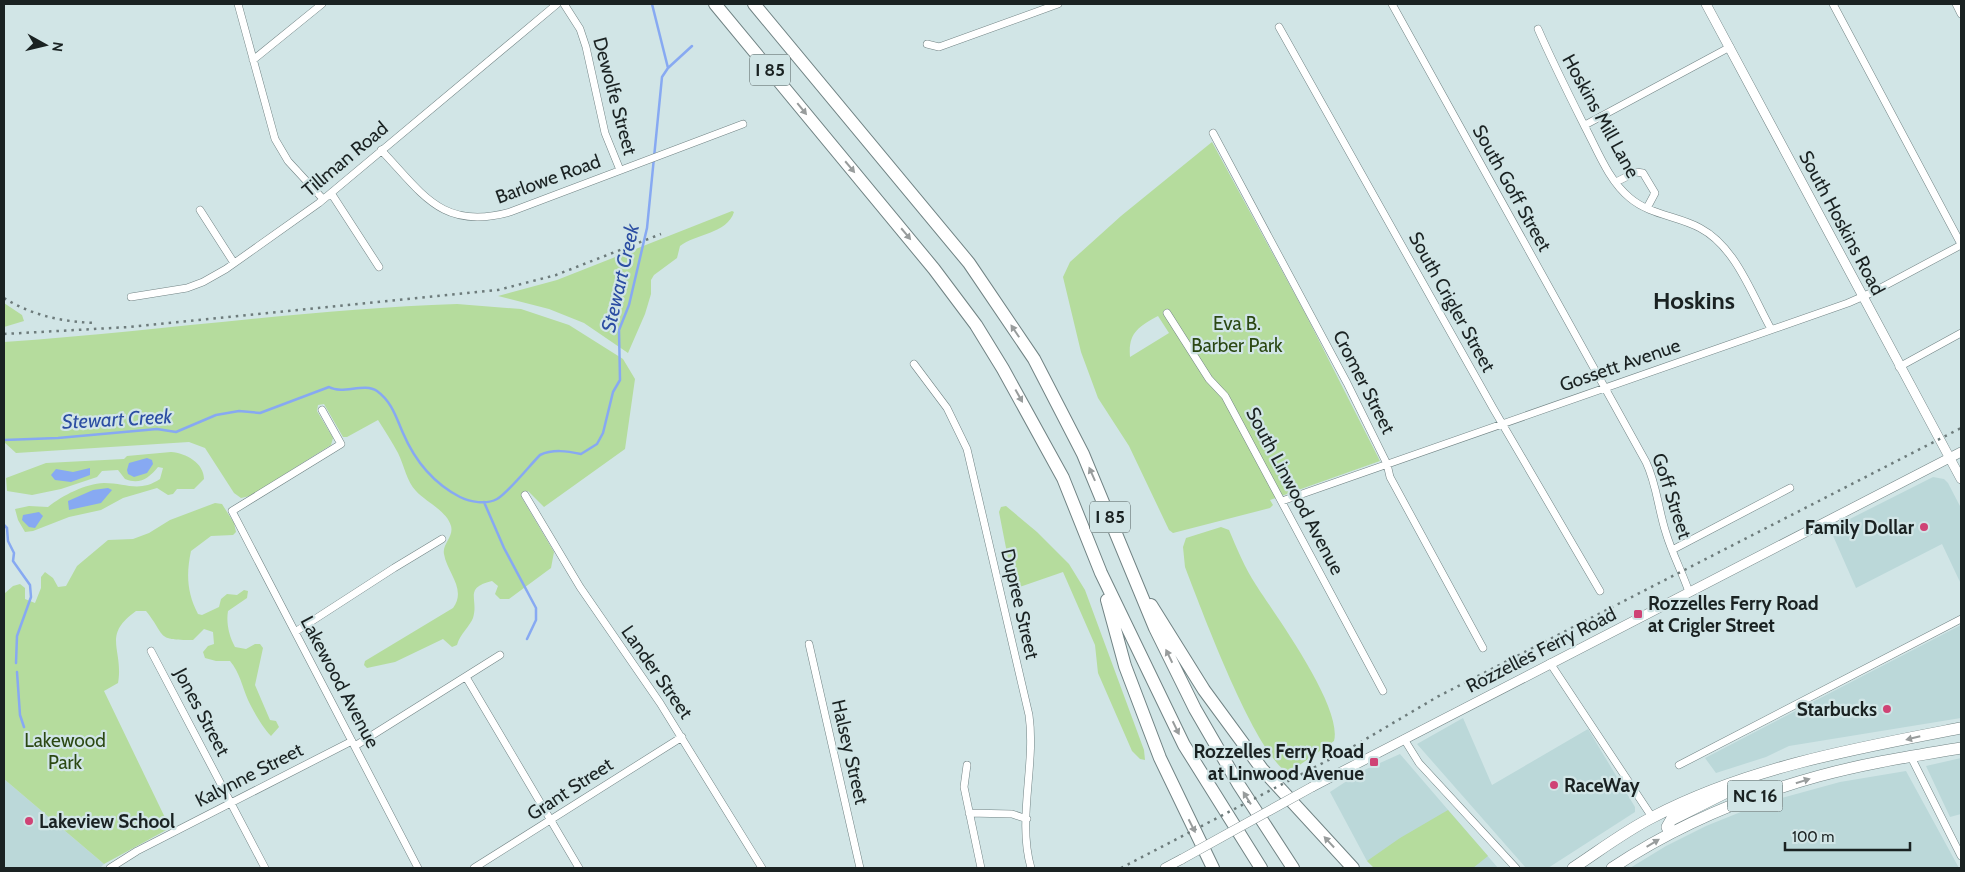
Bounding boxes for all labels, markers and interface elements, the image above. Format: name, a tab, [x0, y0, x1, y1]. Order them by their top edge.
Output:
north arrow	[20, 20, 70, 70]
street label: Dewolfe Street	[588, 35, 642, 158]
text: N	[48, 41, 67, 53]
street label: Hoskins Mill Lane	[1557, 50, 1645, 182]
road number: I 85	[750, 54, 790, 86]
one-way arrow	[796, 102, 807, 115]
street label: Tillman Road	[297, 116, 393, 202]
street label: South Goff Street	[1468, 121, 1557, 256]
street label: South Hoskins Road	[1794, 147, 1890, 299]
street label: Barlowe Road	[492, 149, 604, 209]
one-way arrow	[844, 161, 855, 174]
water label: Stewart Creek	[596, 220, 644, 334]
one-way arrow	[900, 228, 911, 241]
street label: South Crigler Street	[1404, 228, 1500, 377]
district label: Hoskins	[1653, 286, 1735, 315]
park label: Eva B. Barber Park	[1191, 312, 1283, 357]
one-way arrow	[1010, 324, 1020, 338]
street label: Cromer Street	[1328, 326, 1400, 438]
street label: Gossett Avenue	[1557, 334, 1684, 396]
one-way arrow	[1015, 388, 1023, 403]
street label: South Linwood Avenue	[1241, 403, 1349, 579]
water label: Stewart Creek	[61, 404, 174, 434]
street label: Goff Street	[1647, 450, 1697, 542]
one-way arrow	[1088, 467, 1096, 481]
road number: I 85	[1090, 502, 1130, 532]
place label: Family Dollar	[1805, 516, 1915, 539]
marker: Family Dollar	[1918, 521, 1930, 533]
street label: Dupree Street	[996, 547, 1044, 662]
place label: Rozzelles Ferry Road at Crigler Street	[1648, 592, 1819, 637]
street label: Rozzelles Ferry Road	[1462, 602, 1620, 698]
marker: Rozzelles Ferry Road at Crigler Street	[1632, 608, 1644, 620]
street label: Lakewood Avenue	[296, 612, 385, 752]
street label: Lander Street	[616, 621, 698, 724]
one-way arrow	[1164, 649, 1172, 663]
street label: Jones Street	[169, 663, 235, 760]
street label: Halsey Street	[827, 697, 873, 807]
place label: Starbucks	[1797, 698, 1877, 721]
marker: Starbucks	[1881, 703, 1893, 715]
one-way arrow	[1172, 721, 1180, 735]
park label: Lakewood Park	[24, 729, 106, 774]
one-way arrow	[1906, 734, 1921, 742]
street label: Kalynne Street	[191, 738, 307, 812]
place label: Rozzelles Ferry Road at Linwood Avenue	[1193, 740, 1364, 785]
street label: Grant Street	[523, 752, 618, 825]
marker: Rozzelles Ferry Road at Linwood Avenue	[1368, 756, 1380, 768]
place label: RaceWay	[1564, 774, 1640, 797]
one-way arrow	[1796, 776, 1811, 784]
marker: RaceWay	[1548, 779, 1560, 791]
road number: NC 16	[1728, 780, 1782, 811]
one-way arrow	[1242, 792, 1252, 805]
place label: Lakeview School	[39, 810, 175, 833]
marker: Lakeview School	[23, 815, 35, 827]
one-way arrow	[1188, 819, 1196, 833]
scale bar	[1785, 820, 1910, 852]
text: 100 m	[1792, 828, 1834, 846]
one-way arrow	[1323, 837, 1335, 849]
one-way arrow	[1647, 838, 1660, 847]

